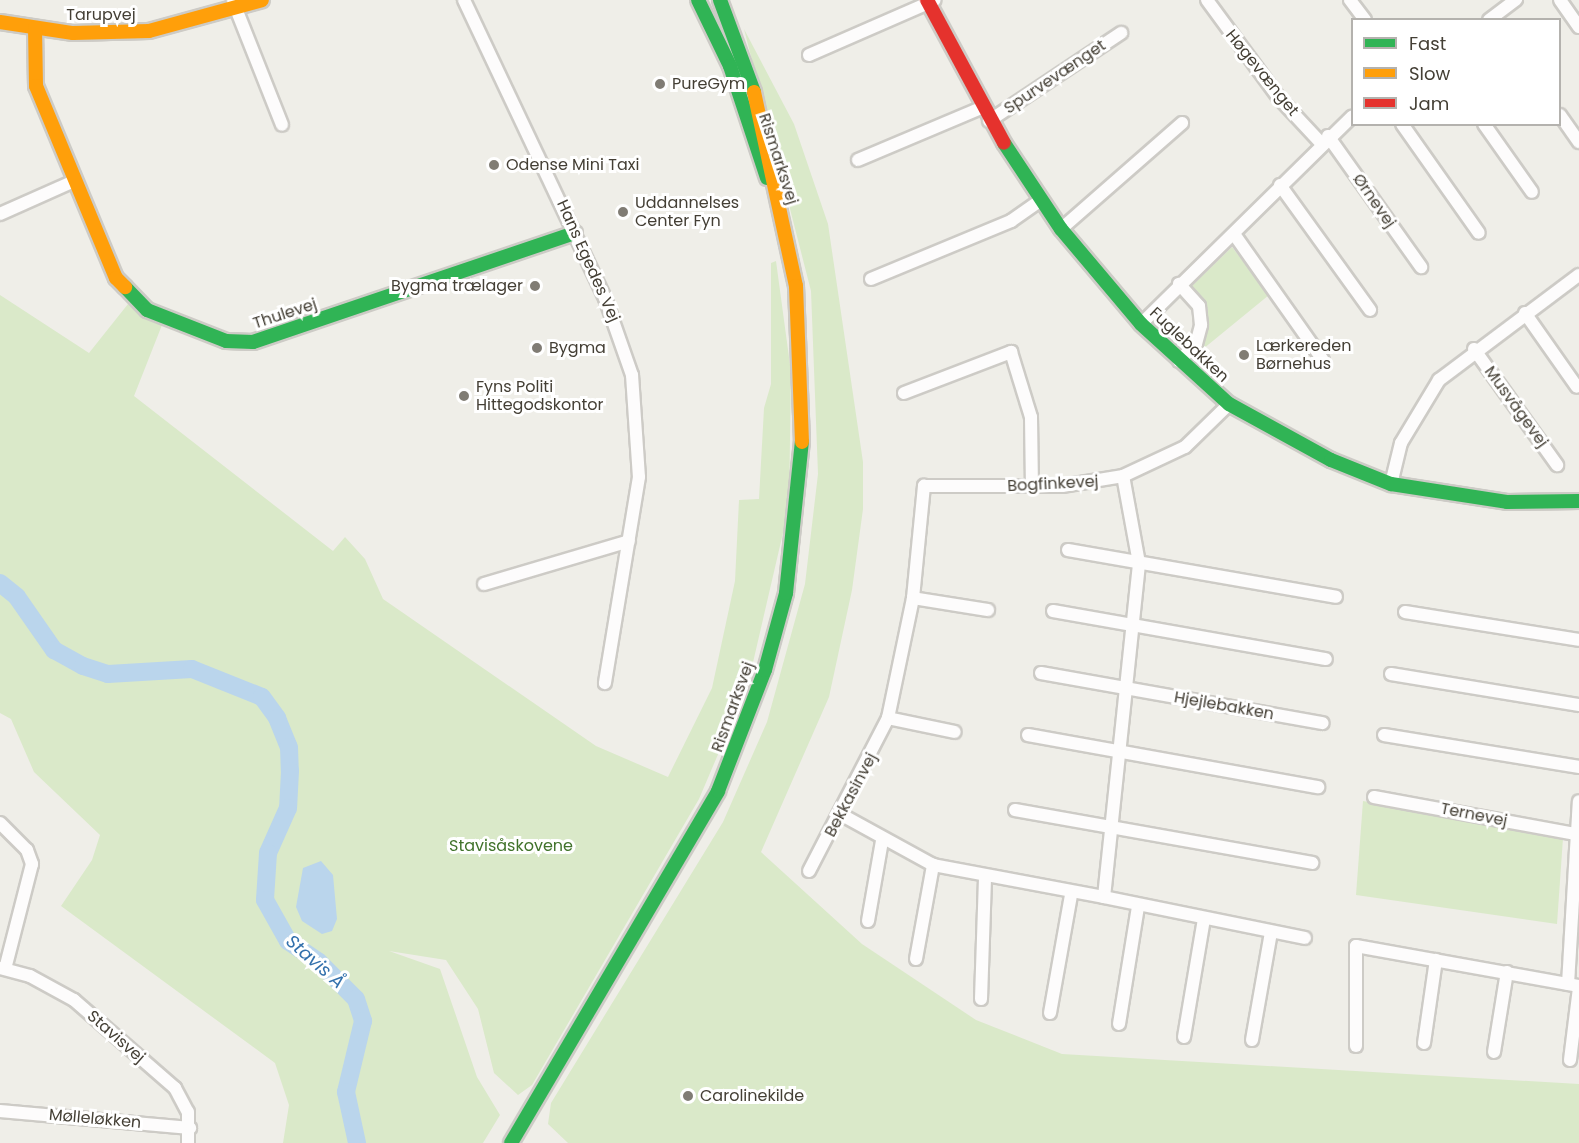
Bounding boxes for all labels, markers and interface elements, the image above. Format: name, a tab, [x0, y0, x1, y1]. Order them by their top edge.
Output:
street label: Tarupvej	[66, 5, 136, 25]
legend	[1351, 18, 1561, 126]
street label: Høgevænget	[1221, 26, 1303, 120]
text: Fast	[1409, 31, 1446, 56]
street label: Spurvevænget	[1000, 36, 1110, 118]
text: Slow	[1409, 61, 1450, 86]
place label: PureGym	[672, 74, 745, 94]
marker: PureGym	[653, 77, 667, 91]
text: Jam	[1409, 91, 1449, 116]
street label: Rismarksvej	[754, 111, 802, 207]
place label: Odense Mini Taxi	[506, 155, 639, 175]
marker: Odense Mini Taxi	[487, 158, 501, 172]
street label: Ørnevej	[1348, 170, 1400, 232]
place label: Uddannelses Center Fyn	[635, 193, 739, 231]
street label: Hans Egedes Vej	[552, 197, 624, 325]
marker: Uddannelses Center Fyn	[616, 205, 630, 219]
place label: Bygma trælager	[391, 276, 523, 296]
marker: Bygma trælager	[528, 279, 542, 293]
street label: Thulevej	[251, 295, 319, 333]
street label: Fuglebakken	[1145, 303, 1233, 387]
place label: Lærkereden Børnehus	[1256, 336, 1351, 374]
place label: Bygma	[549, 338, 606, 358]
marker: Bygma	[530, 341, 544, 355]
marker: Lærkereden Børnehus	[1237, 348, 1251, 362]
street label: Musvågevej	[1480, 363, 1552, 451]
place label: Fyns Politi Hittegodskontor	[476, 377, 604, 415]
marker: Fyns Politi Hittegodskontor	[457, 389, 471, 403]
street label: Bogfinkevej	[1007, 472, 1099, 496]
street label: Rismarksvej	[708, 659, 758, 755]
street label: Hjejlebakken	[1173, 688, 1275, 724]
street label: Bekkasinvej	[821, 750, 881, 840]
street label: Ternevej	[1439, 799, 1509, 831]
park label: Stavisåskovene	[449, 836, 573, 856]
water label: Stavis Å	[281, 931, 349, 993]
street label: Stavisvej	[83, 1007, 149, 1067]
place label: Carolinekilde	[700, 1086, 804, 1106]
marker: Carolinekilde	[681, 1089, 695, 1103]
street label: Mølleløkken	[48, 1105, 142, 1133]

